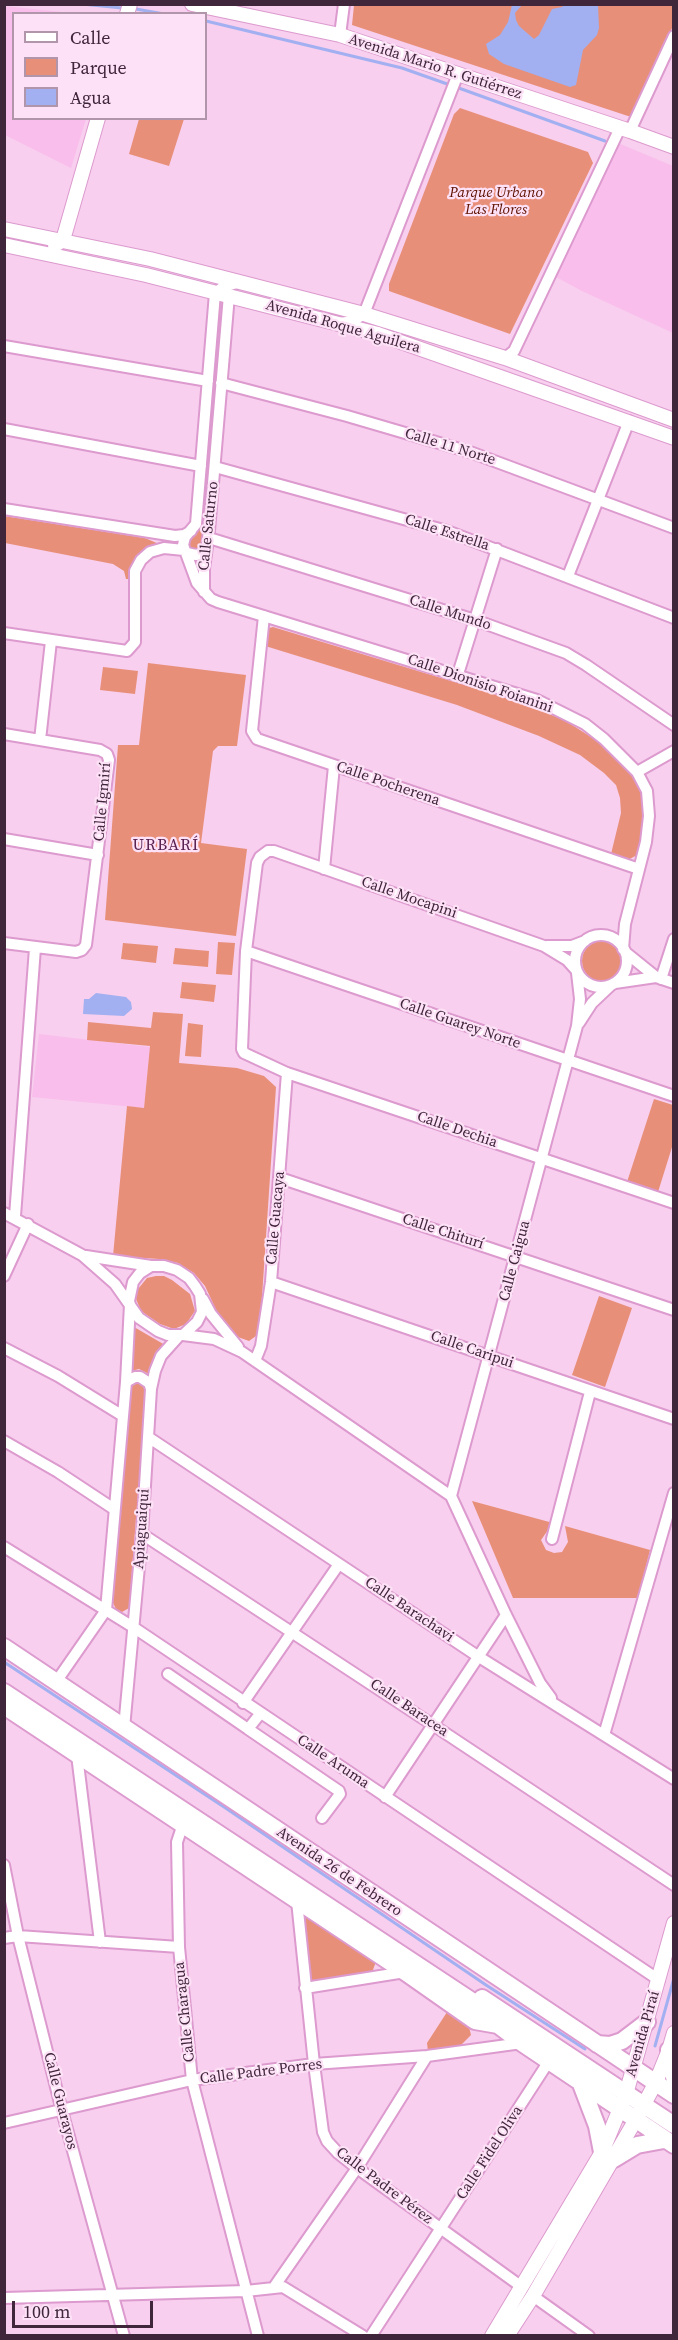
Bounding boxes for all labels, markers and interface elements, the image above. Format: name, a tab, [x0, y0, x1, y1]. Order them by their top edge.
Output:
legend	[12, 12, 207, 120]
text: Calle	[70, 25, 110, 50]
street label: Avenida Mario R. Gutiérrez	[346, 30, 524, 104]
text: Parque	[70, 55, 127, 80]
text: Agua	[70, 85, 111, 110]
park label: Parque Urbano Las Flores	[449, 184, 543, 219]
street label: Avenida Roque Aguilera	[264, 296, 422, 358]
street label: Calle 11 Norte	[402, 425, 498, 469]
street label: Calle Saturno	[195, 480, 223, 572]
street label: Calle Estrella	[402, 511, 492, 555]
street label: Calle Mundo	[407, 591, 493, 635]
street label: Calle Dionisio Foianini	[405, 651, 555, 717]
street label: Calle Pocherena	[334, 758, 442, 810]
street label: Calle Igmirí	[91, 762, 115, 842]
district label: URBARÍ	[132, 836, 200, 856]
street label: Calle Mocapini	[359, 873, 459, 923]
street label: Calle Guarey Norte	[397, 995, 523, 1053]
street label: Calle Dechia	[414, 1108, 500, 1152]
street label: Calle Guacaya	[263, 1171, 289, 1265]
street label: Calle Chiturí	[400, 1210, 486, 1254]
street label: Calle Caigua	[496, 1219, 534, 1303]
street label: Calle Caripui	[428, 1327, 516, 1373]
street label: Apiaguaiqui	[130, 1488, 154, 1570]
street label: Calle Barachavi	[361, 1574, 457, 1646]
street label: Calle Baracea	[366, 1675, 452, 1741]
street label: Calle Aruma	[293, 1731, 373, 1793]
street label: Avenida 26 de Febrero	[273, 1823, 405, 1921]
street label: Calle Charagua	[171, 1961, 199, 2063]
street label: Avenida Piraí	[622, 1989, 664, 2079]
street label: Calle Guarayos	[39, 2051, 81, 2151]
street label: Calle Padre Porres	[199, 2056, 323, 2088]
street label: Calle Fidel Oliva	[453, 2103, 527, 2203]
street label: Calle Padre Pérez	[332, 2144, 436, 2228]
scale bar	[15, 2289, 156, 2327]
text: 100 m	[23, 2299, 70, 2324]

